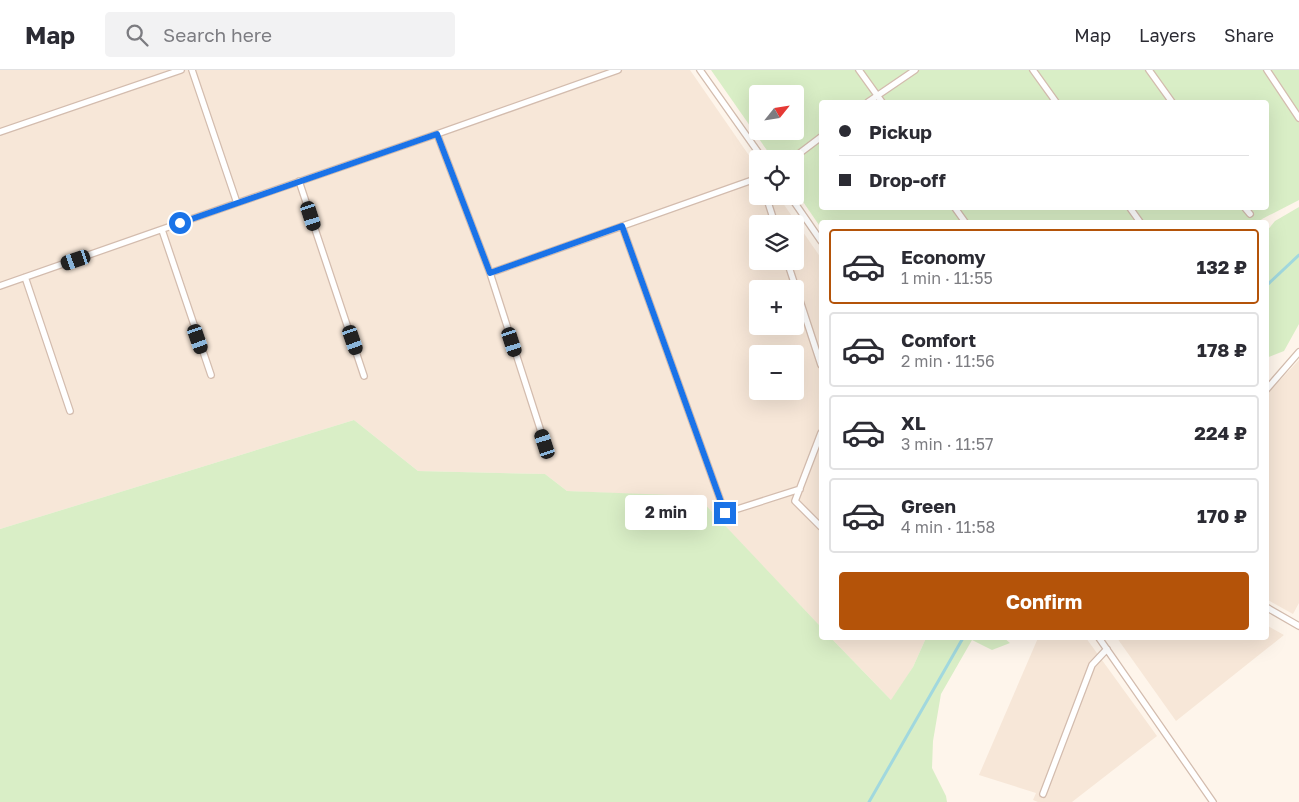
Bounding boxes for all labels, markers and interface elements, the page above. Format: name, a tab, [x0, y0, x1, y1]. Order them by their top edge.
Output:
search box	[105, 12, 455, 57]
text: Map	[25, 20, 75, 49]
icon: search	[123, 21, 151, 49]
text: Search here	[163, 23, 272, 46]
text: Map	[1074, 24, 1111, 46]
text: Layers	[1139, 24, 1196, 46]
text: Share	[1224, 24, 1274, 46]
north arrow	[749, 85, 804, 140]
map controls	[749, 85, 804, 400]
text: Pickup	[869, 120, 932, 143]
button: locate	[749, 150, 804, 205]
text: Drop-off	[869, 168, 946, 191]
car	[299, 199, 322, 233]
route start	[169, 212, 191, 234]
button: layers	[749, 215, 804, 270]
icon: car	[841, 244, 886, 289]
text: Economy	[901, 245, 986, 268]
car	[59, 248, 92, 272]
text: 132 ₽	[1196, 255, 1247, 278]
text: 1 min · 11:55	[901, 268, 993, 288]
button: +	[749, 280, 804, 335]
car	[186, 322, 209, 356]
car	[341, 323, 364, 357]
car	[500, 325, 523, 359]
icon: car	[841, 327, 886, 372]
text: Comfort	[901, 328, 976, 351]
text: 178 ₽	[1197, 338, 1247, 361]
button: −	[749, 345, 804, 400]
text: 2 min · 11:56	[901, 351, 995, 371]
icon: car	[841, 410, 886, 455]
text: XL	[901, 411, 926, 434]
text: 224 ₽	[1194, 421, 1247, 444]
car	[533, 427, 556, 461]
text: 3 min · 11:57	[901, 434, 994, 454]
icon: car	[841, 493, 886, 538]
text: Green	[901, 494, 956, 517]
callout: 2 min	[625, 496, 708, 530]
text: 2 min	[645, 502, 687, 522]
route end	[714, 502, 736, 524]
text: 170 ₽	[1197, 504, 1247, 527]
text: 4 min · 11:58	[901, 517, 995, 537]
button: Confirm	[839, 572, 1249, 630]

